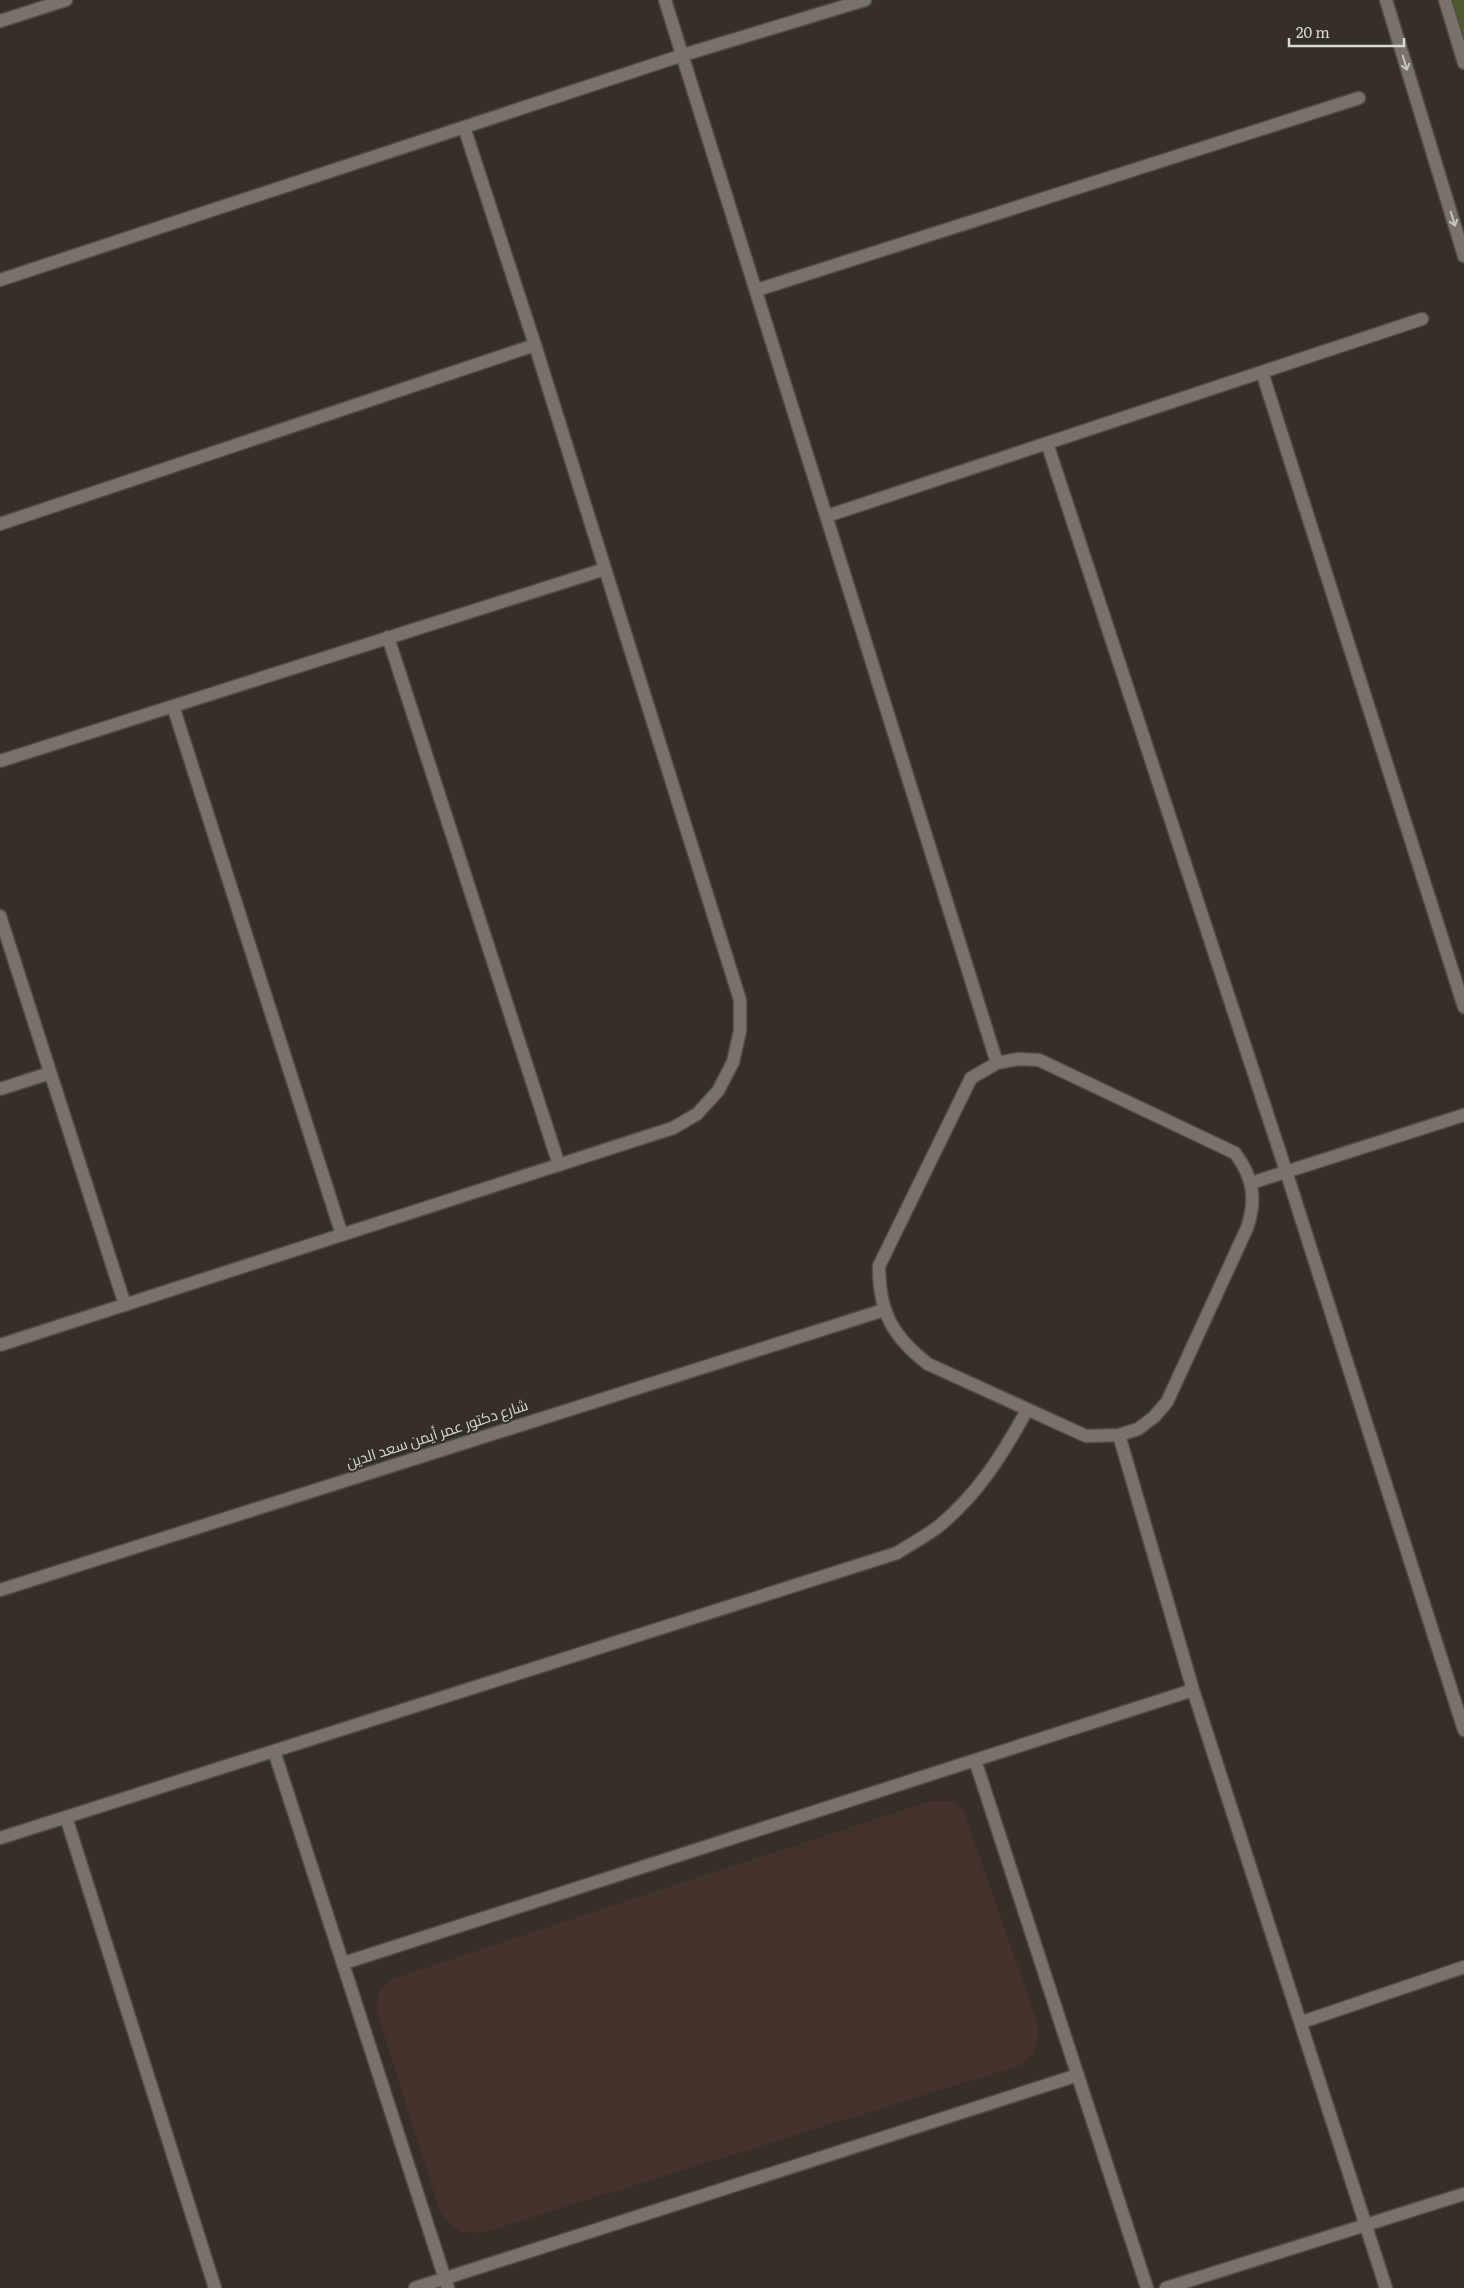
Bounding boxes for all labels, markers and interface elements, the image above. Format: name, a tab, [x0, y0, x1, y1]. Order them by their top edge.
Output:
scale bar	[1289, 15, 1404, 47]
text: 20 m	[1296, 20, 1330, 43]
one-way arrow	[1401, 55, 1411, 71]
one-way arrow	[1448, 210, 1458, 226]
street label: شارع دكتور عمر أيمن سعد الدين	[342, 1392, 531, 1474]

